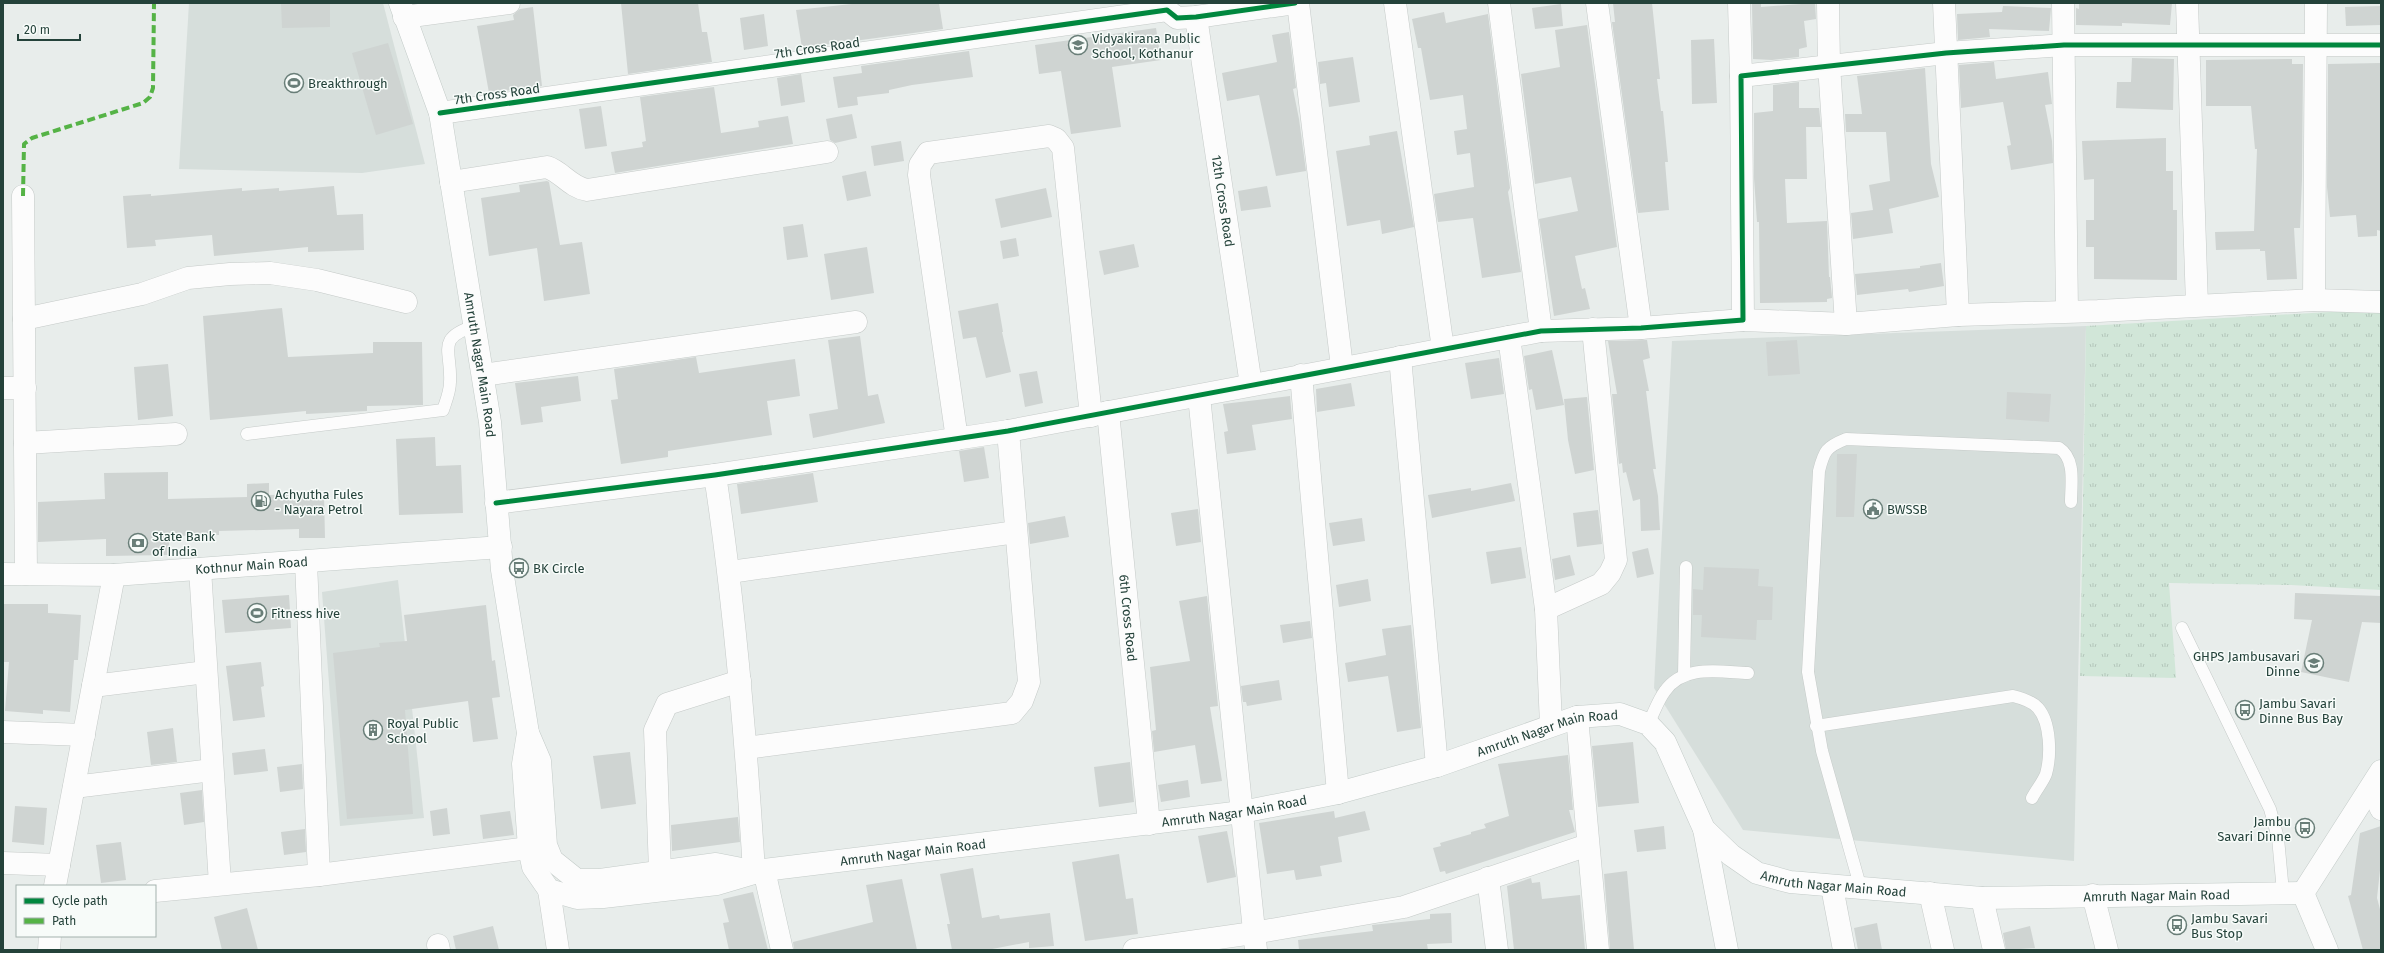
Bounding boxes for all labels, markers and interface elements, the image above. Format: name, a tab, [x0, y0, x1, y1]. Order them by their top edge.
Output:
scale bar	[18, 16, 80, 42]
text: 20 m	[24, 23, 50, 37]
place label: Vidyakirana Public School, Kothanur	[1092, 31, 1200, 61]
school or university icon: Vidyakirana Public School, Kothanur	[1067, 34, 1089, 56]
street label: 7th Cross Road	[773, 35, 861, 61]
sports icon: Breakthrough	[283, 72, 305, 94]
place label: Breakthrough	[308, 76, 388, 91]
street label: 7th Cross Road	[453, 81, 541, 107]
street label: 12th Cross Road	[1209, 154, 1238, 248]
street label: Amruth Nagar Main Road	[462, 291, 499, 438]
place label: Achyutha Fules - Nayara Petrol	[275, 487, 363, 517]
fuel station icon: Achyutha Fules - Nayara Petrol	[250, 490, 272, 512]
public building icon: BWSSB	[1862, 498, 1884, 520]
place label: BWSSB	[1887, 502, 1927, 517]
place label: State Bank of India	[152, 529, 215, 559]
bank icon: State Bank of India	[127, 532, 149, 554]
street label: Kothnur Main Road	[195, 553, 309, 577]
bus stop icon: BK Circle	[508, 557, 530, 579]
place label: BK Circle	[533, 561, 585, 576]
street label: 6th Cross Road	[1117, 574, 1140, 662]
sports icon: Fitness hive	[246, 602, 268, 624]
place label: Fitness hive	[271, 606, 340, 621]
place label: GHPS Jambusavari Dinne	[2193, 649, 2300, 679]
school or university icon: GHPS Jambusavari Dinne	[2303, 652, 2325, 674]
place label: Jambu Savari Dinne Bus Bay	[2259, 696, 2344, 726]
bus stop icon: Jambu Savari Dinne Bus Bay	[2234, 699, 2256, 721]
street label: Amruth Nagar Main Road	[1475, 707, 1619, 759]
place label: Royal Public School	[387, 716, 459, 746]
building icon: Royal Public School	[362, 719, 384, 741]
street label: Amruth Nagar Main Road	[1161, 792, 1308, 829]
place label: Jambu Savari Dinne	[2217, 814, 2291, 844]
bus stop icon: Jambu Savari Dinne	[2294, 817, 2316, 839]
street label: Amruth Nagar Main Road	[839, 836, 987, 868]
street label: Amruth Nagar Main Road	[1759, 867, 1907, 899]
legend	[16, 885, 156, 937]
street label: Amruth Nagar Main Road	[2083, 887, 2230, 904]
text: Cycle path	[52, 894, 108, 908]
place label: Jambu Savari Bus Stop	[2191, 911, 2268, 941]
text: Path	[52, 914, 76, 928]
bus stop icon: Jambu Savari Bus Stop	[2166, 914, 2188, 936]

